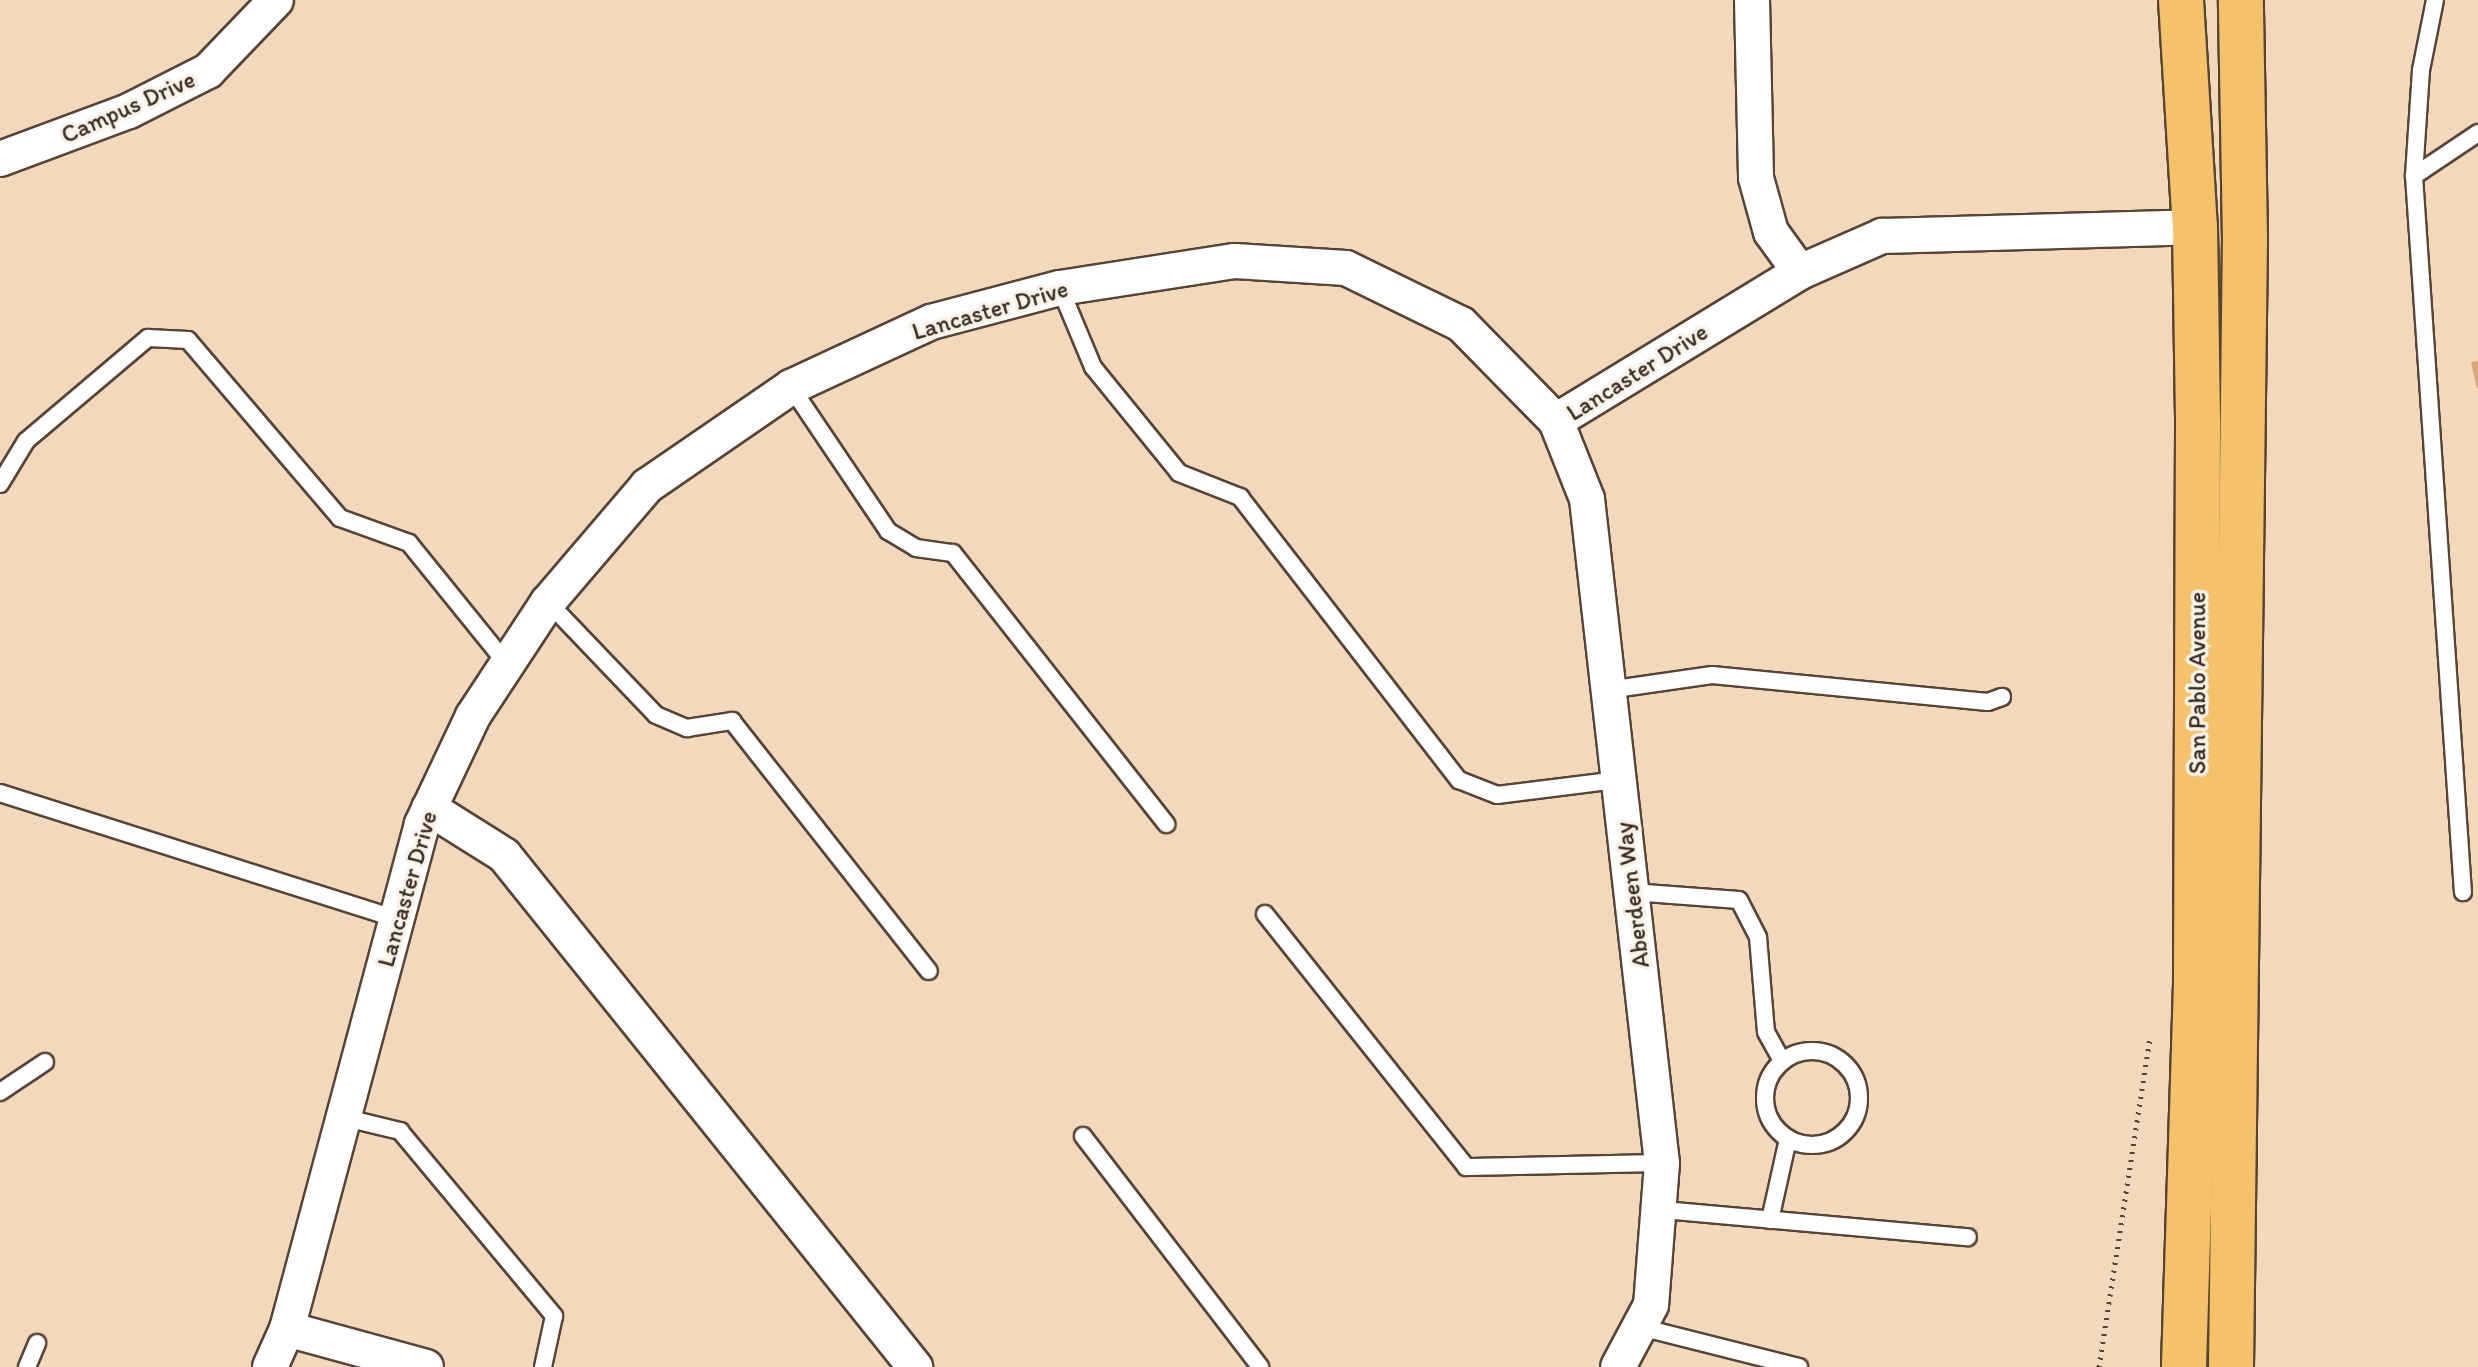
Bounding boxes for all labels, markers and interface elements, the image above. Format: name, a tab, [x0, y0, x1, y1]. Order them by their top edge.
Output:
street label: Campus Drive	[57, 65, 199, 149]
street label: Lancaster Drive	[909, 274, 1071, 346]
street label: Lancaster Drive	[1561, 317, 1713, 427]
street label: San Pablo Avenue	[2183, 592, 2211, 774]
street label: Lancaster Drive	[371, 808, 443, 970]
street label: Aberdeen Way	[1609, 821, 1655, 969]

